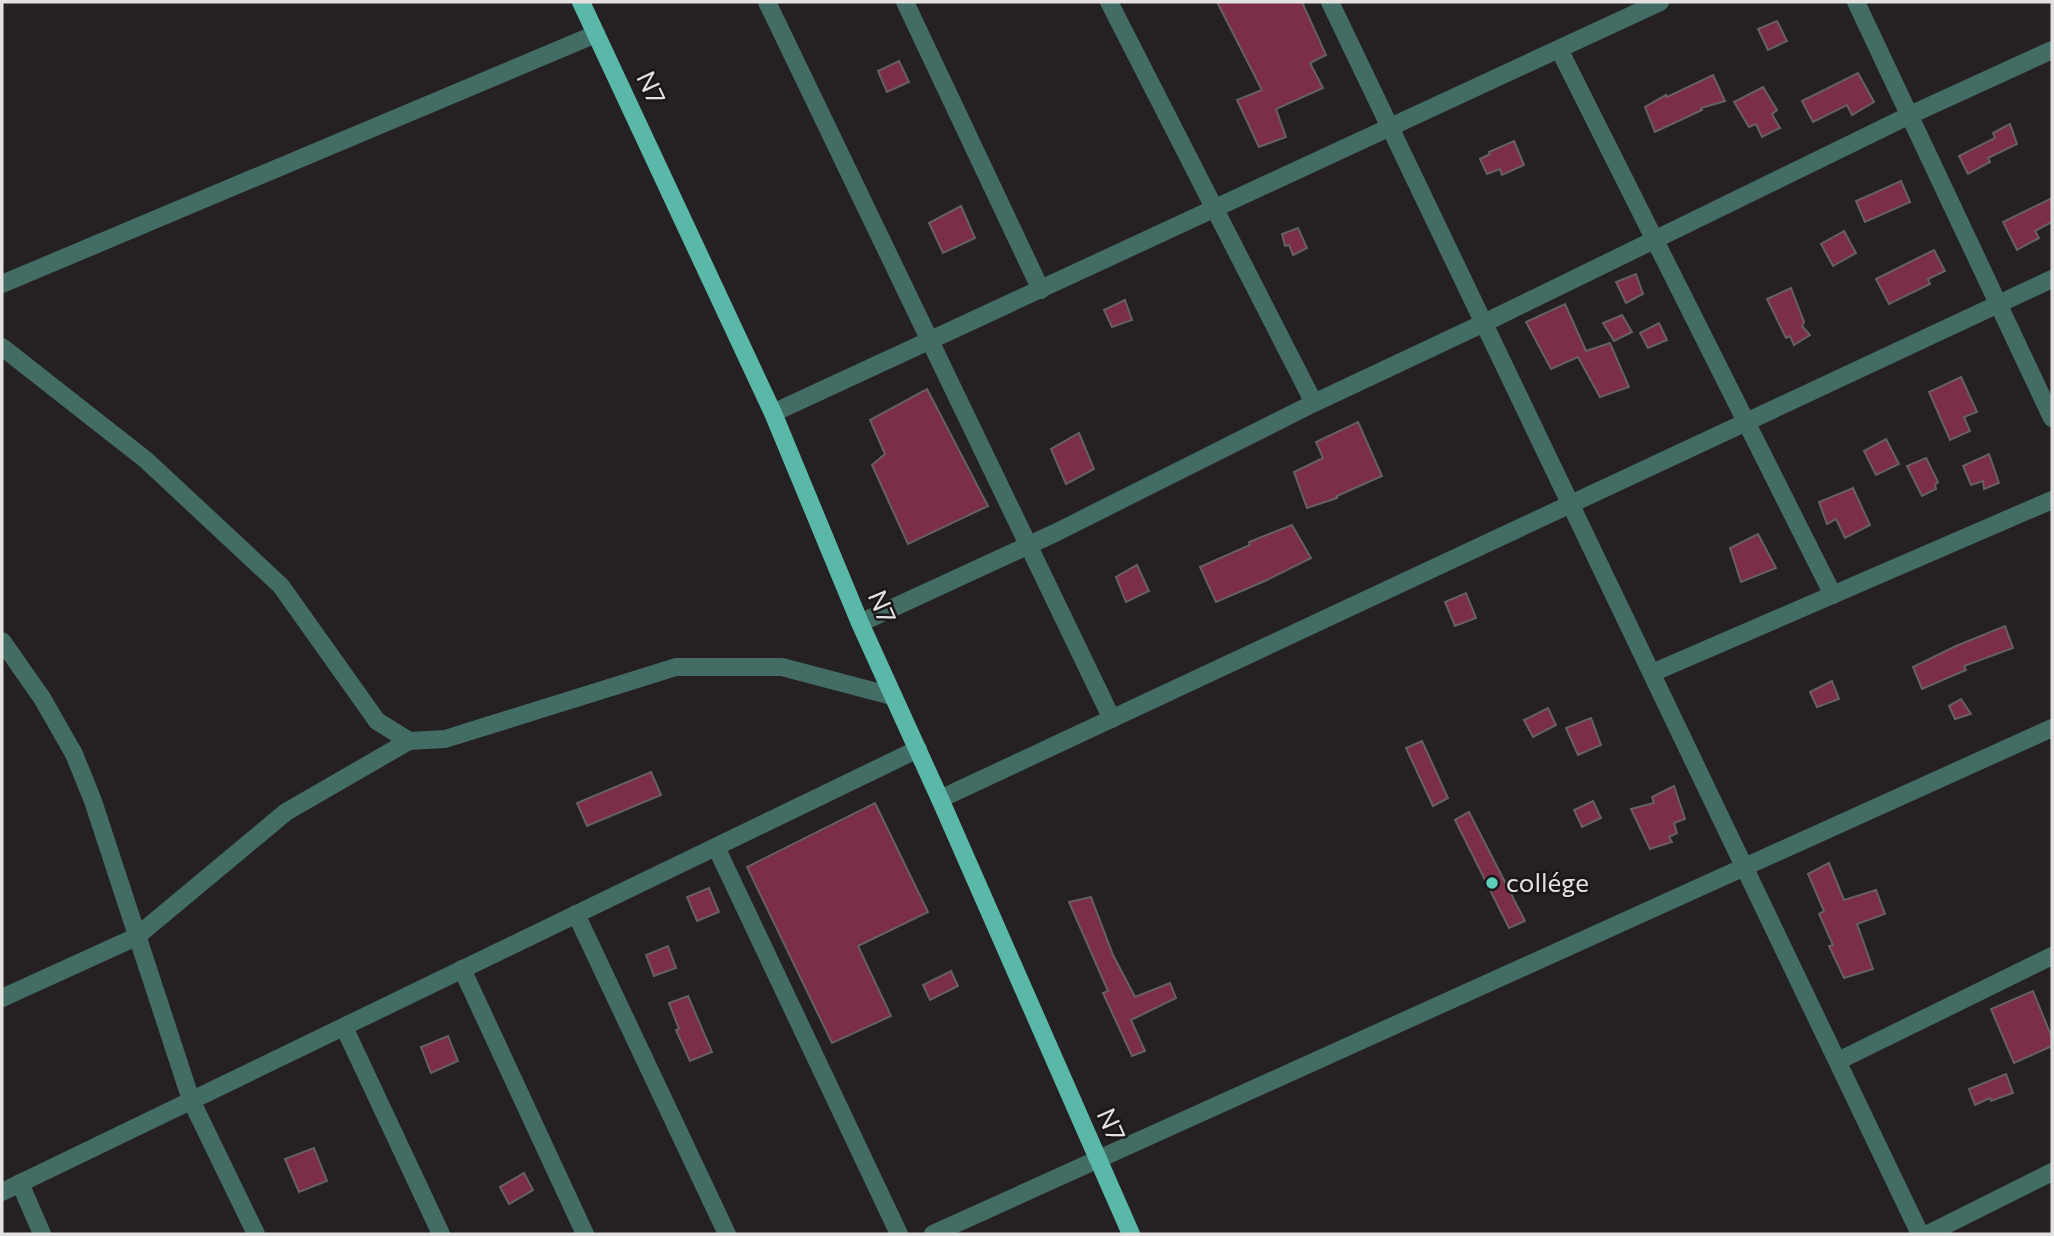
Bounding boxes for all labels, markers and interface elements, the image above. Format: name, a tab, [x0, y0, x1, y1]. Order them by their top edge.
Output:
street label: N7	[631, 66, 673, 109]
street label: N7	[863, 585, 904, 628]
place label: collége	[1506, 866, 1589, 897]
marker: collége	[1484, 875, 1500, 891]
street label: N7	[1091, 1103, 1133, 1146]

